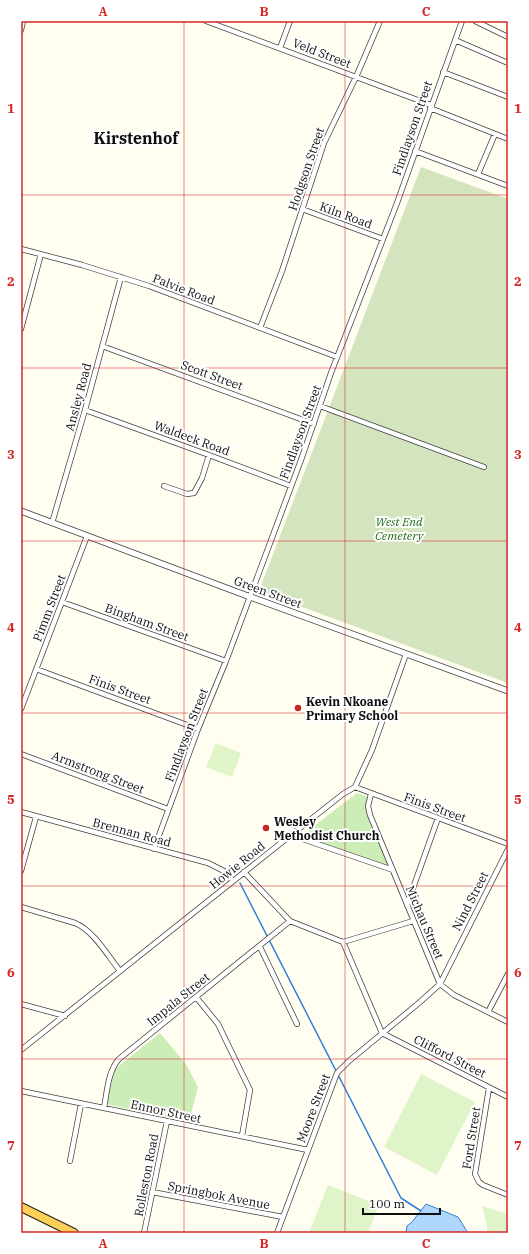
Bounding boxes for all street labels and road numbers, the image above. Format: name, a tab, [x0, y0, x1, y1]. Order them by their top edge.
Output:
street label: Veld Street	[291, 35, 353, 71]
street label: Findlayson Street	[389, 79, 435, 177]
street label: Hodgson Street	[285, 125, 327, 213]
street label: Kiln Road	[318, 199, 374, 231]
street label: Palvie Road	[151, 270, 217, 308]
street label: Scott Street	[179, 357, 245, 393]
street label: Ansley Road	[62, 361, 94, 433]
street label: Findlayson Street	[276, 383, 324, 481]
street label: Waldeck Road	[152, 417, 232, 459]
street label: Pimm Street	[29, 572, 69, 644]
street label: Green Street	[232, 573, 304, 611]
street label: Bingham Street	[103, 600, 191, 644]
street label: Finis Street	[87, 671, 153, 707]
street label: Findlayson Street	[161, 686, 211, 784]
street label: Armstrong Street	[50, 747, 146, 797]
street label: Finis Street	[402, 789, 468, 825]
street label: Brennan Road	[91, 814, 173, 850]
street label: Howie Road	[206, 838, 268, 892]
street label: Nind Street	[449, 869, 491, 933]
street label: Michau Street	[403, 883, 447, 961]
street label: Impala Street	[144, 969, 212, 1029]
street label: Clifford Street	[411, 1031, 489, 1081]
street label: Moore Street	[293, 1072, 333, 1144]
street label: Ennor Street	[129, 1096, 203, 1126]
street label: Ford Street	[459, 1106, 483, 1170]
street label: Rolleston Road	[131, 1132, 161, 1218]
street label: Springbok Avenue	[167, 1178, 271, 1212]

